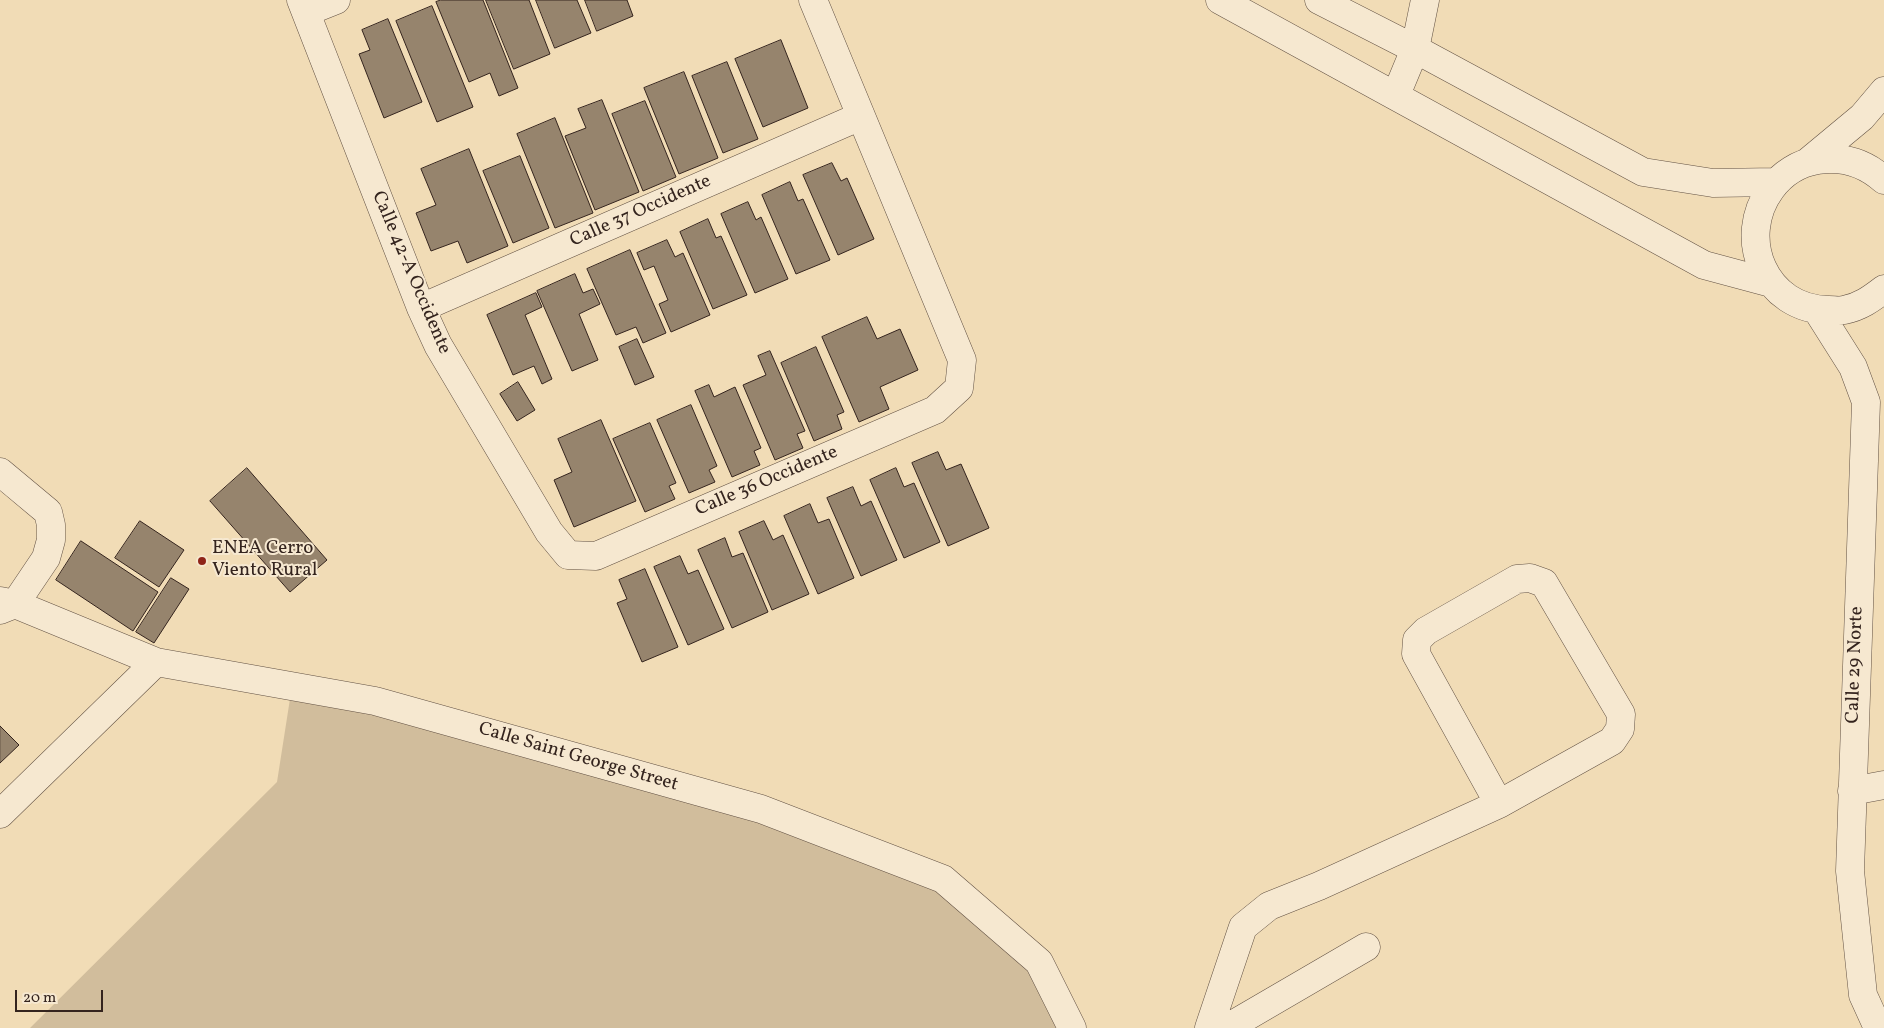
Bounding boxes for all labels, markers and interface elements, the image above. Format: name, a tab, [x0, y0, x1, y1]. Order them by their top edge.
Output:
street label: Calle 37 Occidente	[567, 171, 715, 253]
street label: Calle 42-A Occidente	[365, 188, 455, 358]
street label: Calle 36 Occidente	[692, 442, 842, 522]
place label: ENEA Cerro Viento Rural	[212, 539, 317, 583]
marker: ENEA Cerro Viento Rural	[196, 555, 208, 567]
street label: Calle 29 Norte	[1843, 606, 1869, 724]
street label: Calle Saint George Street	[475, 719, 681, 797]
scale bar	[18, 980, 105, 1012]
text: 20 m	[23, 988, 56, 1009]

